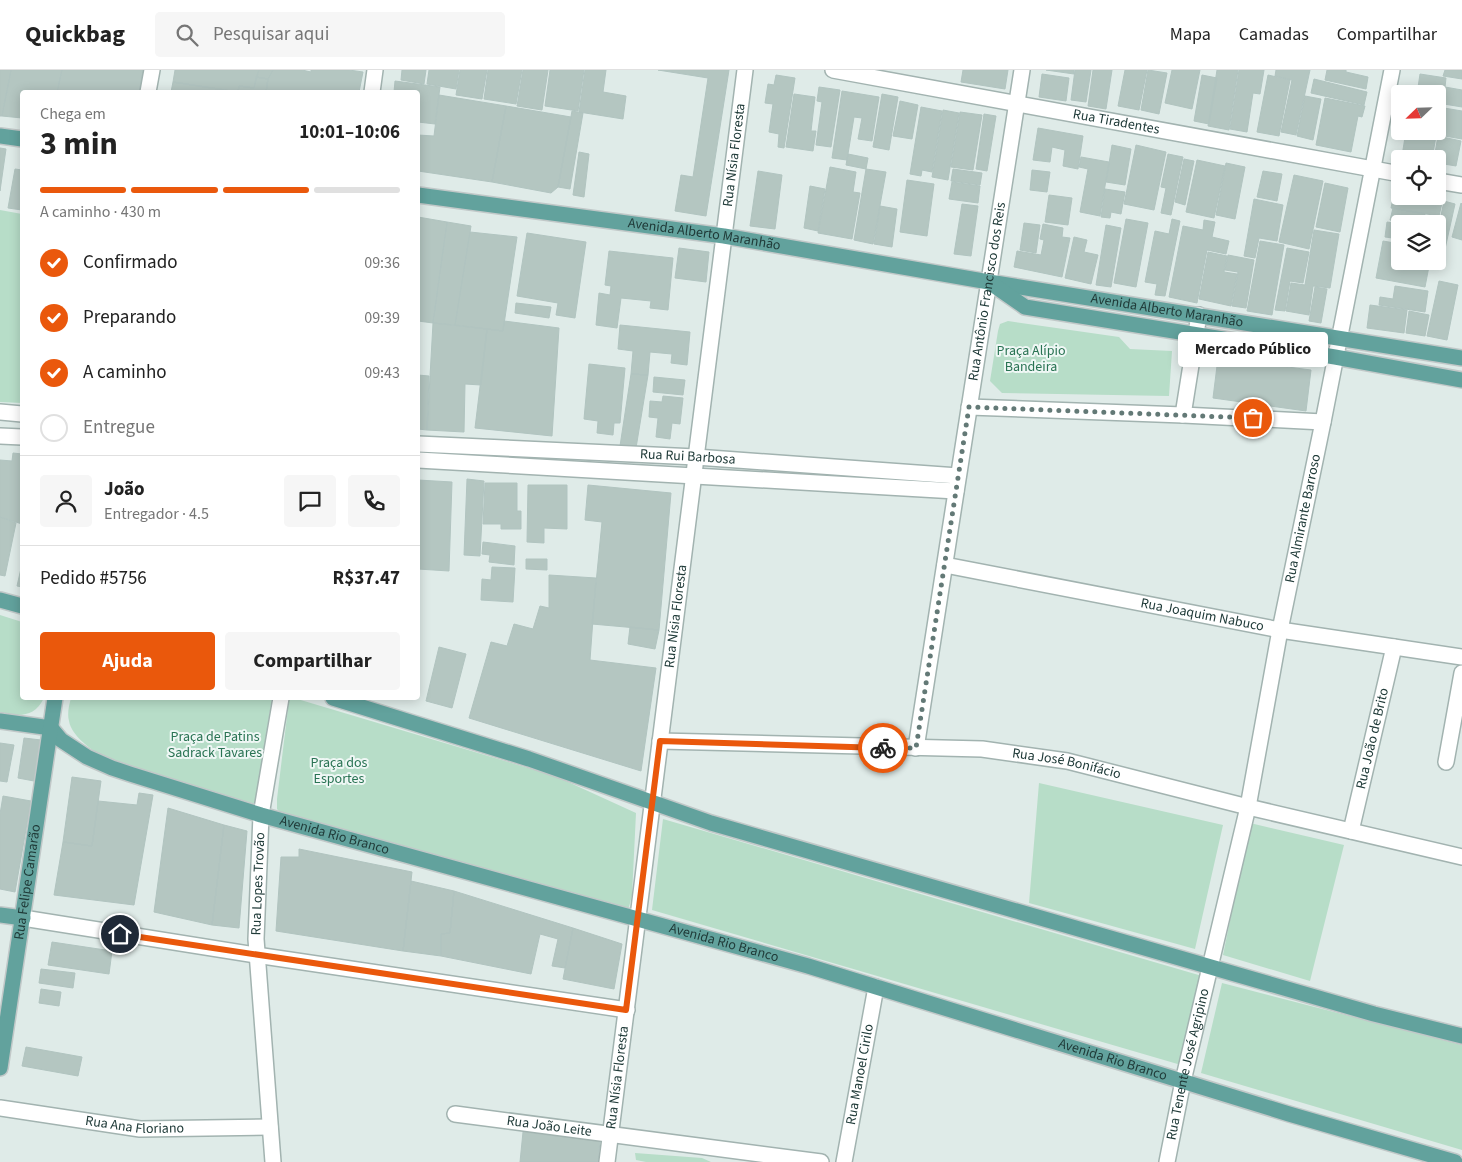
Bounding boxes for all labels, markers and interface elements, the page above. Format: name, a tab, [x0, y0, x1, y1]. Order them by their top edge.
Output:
search box	[155, 12, 505, 57]
text: Quickbag	[25, 17, 125, 52]
icon: search	[173, 21, 201, 49]
text: Pesquisar aqui	[213, 21, 329, 48]
text: Mapa	[1170, 22, 1211, 47]
text: Camadas	[1239, 22, 1309, 47]
text: Compartilhar	[1337, 22, 1437, 47]
north arrow	[1391, 85, 1446, 140]
map controls	[1391, 85, 1446, 270]
street label: Rua Nísia Floresta	[718, 102, 751, 208]
text: Chega em	[40, 103, 106, 125]
street label: Rua Tiradentes	[1071, 104, 1161, 140]
text: 10:01–10:06	[299, 119, 400, 146]
text: 3 min	[40, 121, 118, 167]
button: locate	[1391, 150, 1446, 205]
text: A caminho · 430 m	[40, 201, 161, 223]
street label: Rua Antônio Francisco dos Reis	[964, 201, 1011, 382]
street label: Avenida Alberto Maranhão	[627, 213, 782, 256]
button: layers	[1391, 215, 1446, 270]
icon: check	[40, 249, 68, 277]
text: Confirmado	[83, 249, 178, 276]
text: 09:36	[364, 252, 400, 274]
street label: Avenida Alberto Maranhão	[1089, 288, 1245, 333]
icon: check	[40, 304, 68, 332]
text: Preparando	[83, 304, 176, 331]
text: 09:39	[364, 307, 400, 329]
callout: Mercado Público	[1178, 333, 1328, 368]
text: Mercado Público	[1195, 338, 1311, 360]
park label: Praça Alípio Bandeira	[996, 341, 1066, 377]
icon: check	[40, 359, 68, 387]
text: A caminho	[83, 359, 167, 386]
text: 09:43	[364, 362, 400, 384]
pin	[1232, 397, 1274, 439]
icon: bag	[1239, 404, 1267, 432]
text: Entregue	[83, 414, 155, 441]
street label: Rua Rui Barbosa	[639, 444, 736, 470]
street label: Rua Almirante Barroso	[1280, 452, 1326, 585]
button: person	[40, 475, 92, 527]
button: chat	[284, 475, 336, 527]
button: phone	[348, 475, 400, 527]
text: João	[104, 476, 145, 503]
text: Entregador · 4.5	[104, 503, 209, 525]
street label: Rua Nísia Floresta	[660, 563, 692, 669]
text: Pedido #5756	[40, 565, 147, 592]
text: R$37.47	[332, 565, 400, 592]
street label: Rua Joaquim Nabuco	[1139, 593, 1266, 637]
button: Ajuda	[40, 632, 215, 690]
button: Compartilhar	[225, 632, 400, 690]
street label: Rua João de Brito	[1351, 686, 1394, 791]
courier	[858, 723, 908, 773]
park label: Praça de Patins Sadrack Tavares	[168, 727, 262, 763]
icon: bike	[869, 734, 897, 762]
street label: Rua José Bonifácio	[1011, 743, 1123, 784]
park label: Praça dos Esportes	[311, 753, 368, 789]
street label: Avenida Rio Branco	[278, 811, 392, 860]
street label: Rua Felipe Camarão	[9, 823, 46, 941]
street label: Rua Lopes Trovão	[246, 832, 270, 936]
pin	[99, 913, 141, 955]
street label: Avenida Rio Branco	[667, 918, 781, 967]
icon: home	[106, 920, 134, 948]
street label: Rua Tenente José Agripino	[1162, 986, 1215, 1142]
street label: Rua Manoel Cirilo	[841, 1022, 879, 1127]
street label: Rua Nísia Floresta	[601, 1025, 634, 1131]
street label: Avenida Rio Branco	[1056, 1034, 1170, 1086]
street label: Rua Ana Floriano	[84, 1111, 184, 1139]
street label: Rua João Leite	[505, 1111, 593, 1142]

